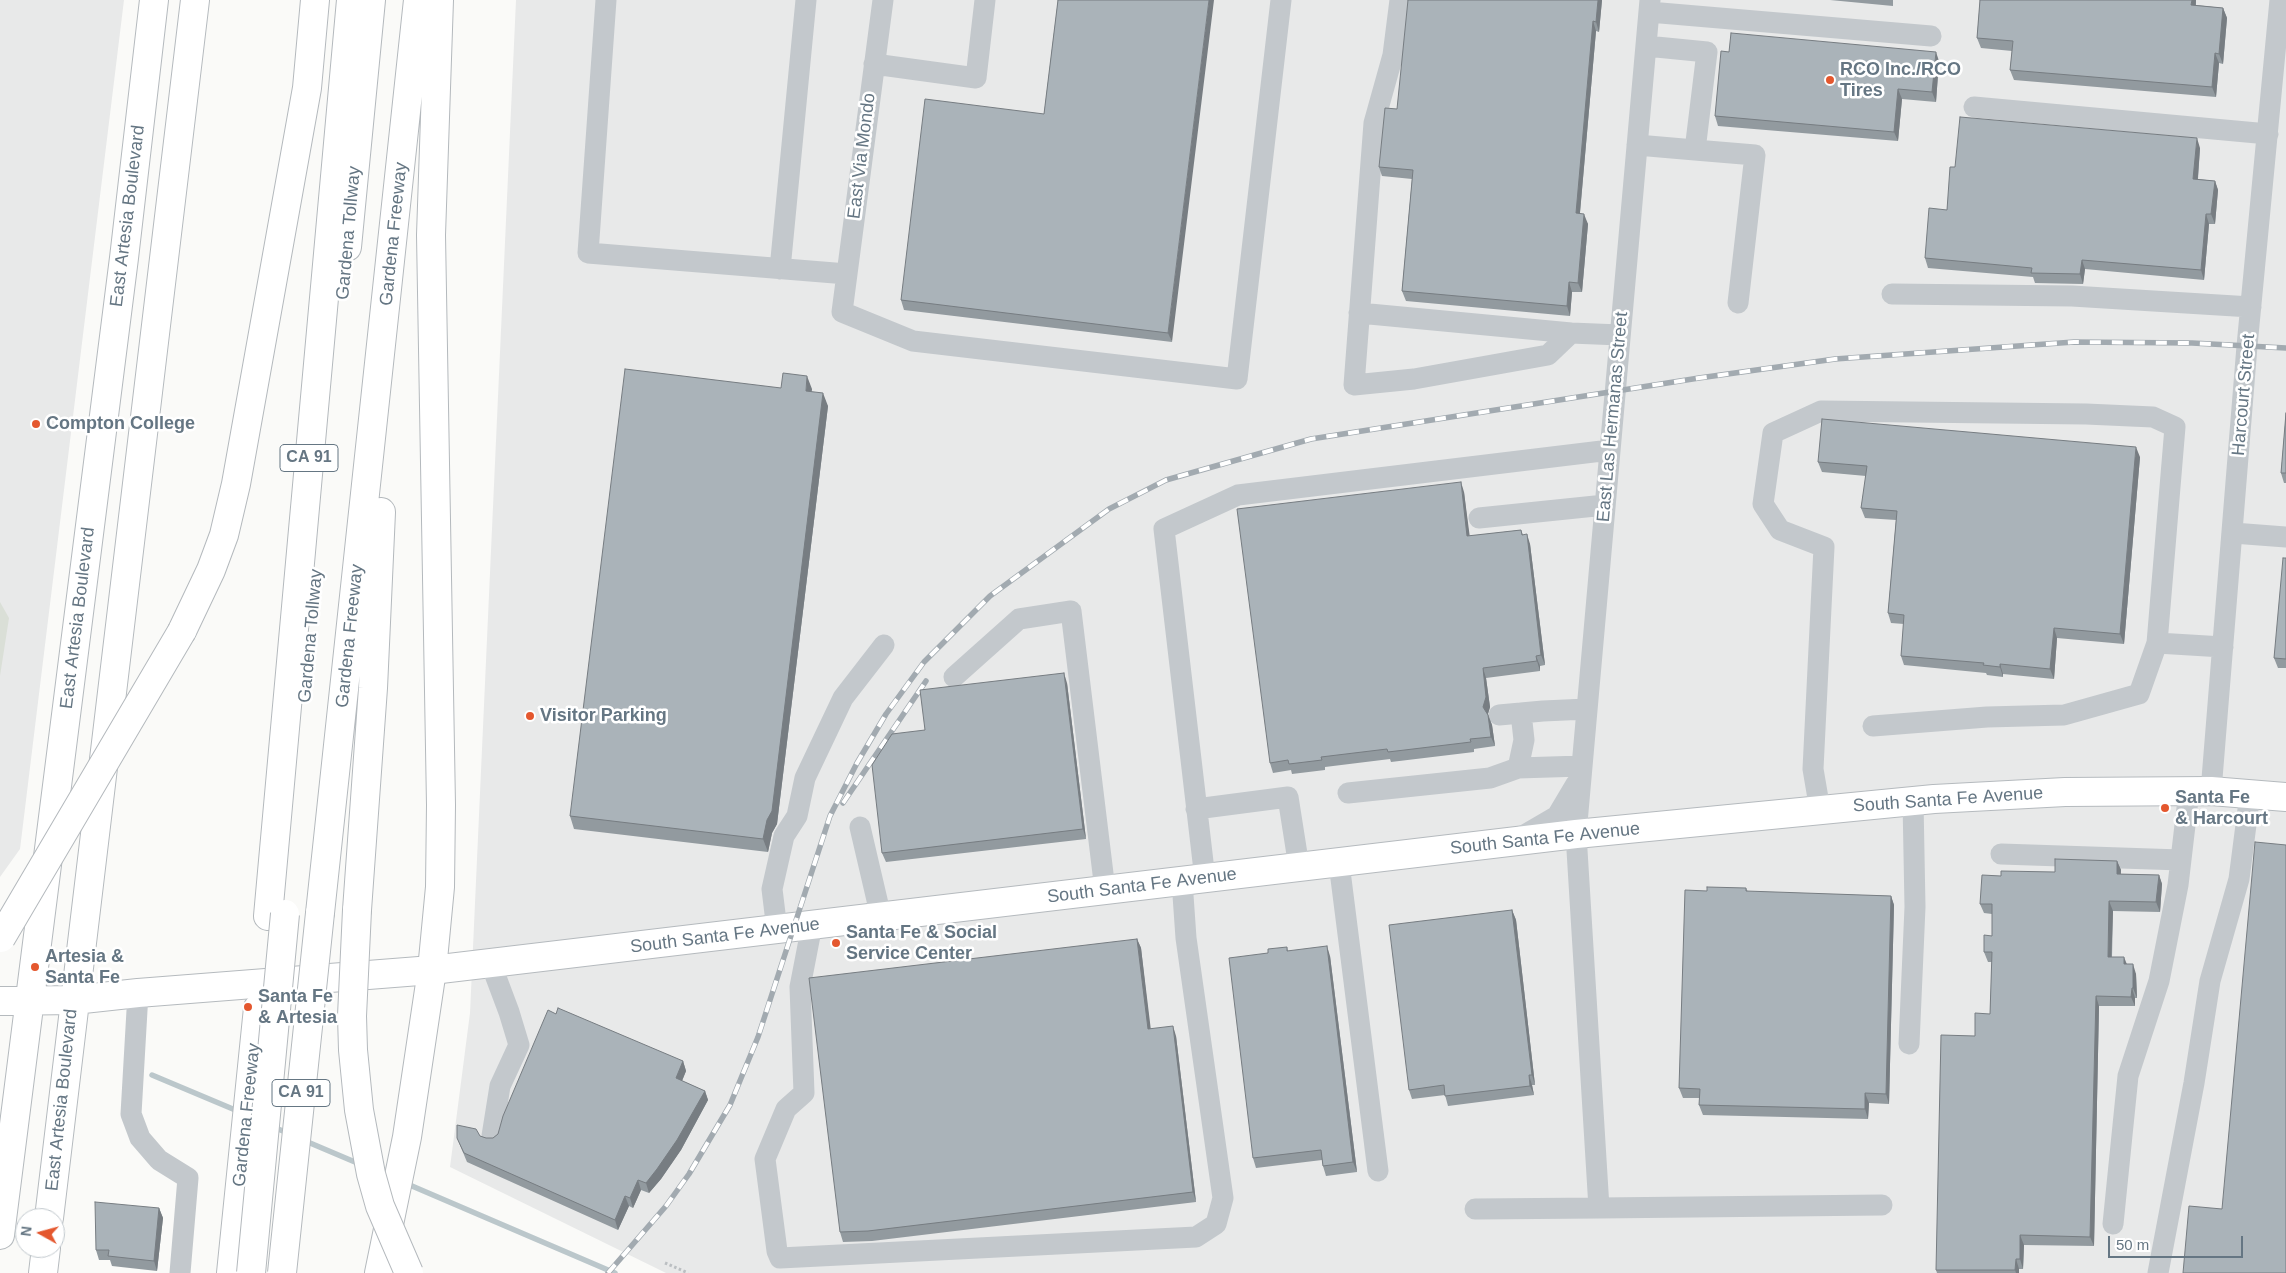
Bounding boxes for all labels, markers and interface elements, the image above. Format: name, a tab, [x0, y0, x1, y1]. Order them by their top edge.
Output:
place label: RCO Inc./RCO Tires	[1840, 59, 1961, 102]
marker: RCO Inc./RCO Tires	[1824, 74, 1836, 86]
street label: East Via Mondo	[844, 92, 880, 220]
street label: East Artesia Boulevard	[106, 124, 150, 308]
street label: Gardena Freeway	[376, 161, 412, 307]
street label: Gardena Tollway	[332, 165, 366, 301]
street label: East Las Hermanas Street	[1593, 311, 1633, 523]
street label: Harcourt Street	[2228, 333, 2260, 457]
place label: Compton College	[46, 413, 195, 435]
marker: Compton College	[30, 418, 42, 430]
road number: CA 91	[280, 444, 338, 472]
street label: East Artesia Boulevard	[56, 526, 100, 710]
street label: Gardena Freeway	[332, 563, 368, 709]
street label: Gardena Tollway	[294, 568, 328, 704]
place label: Visitor Parking	[540, 705, 667, 727]
marker: Visitor Parking	[524, 710, 536, 722]
street label: South Santa Fe Avenue	[1852, 783, 2044, 817]
place label: Santa Fe & Harcourt	[2175, 787, 2268, 830]
marker: Santa Fe & Harcourt	[2159, 802, 2171, 814]
street label: South Santa Fe Avenue	[1449, 818, 1641, 860]
street label: South Santa Fe Avenue	[1046, 864, 1238, 908]
street label: South Santa Fe Avenue	[629, 914, 821, 958]
place label: Santa Fe & Social Service Center	[846, 922, 997, 964]
marker: Santa Fe & Social Service Center	[830, 937, 842, 949]
place label: Artesia & Santa Fe	[45, 946, 124, 989]
marker: Artesia & Santa Fe	[29, 961, 41, 973]
place label: Santa Fe & Artesia	[258, 986, 337, 1028]
marker: Santa Fe & Artesia	[242, 1001, 254, 1013]
street label: East Artesia Boulevard	[42, 1008, 82, 1192]
street label: Gardena Freeway	[229, 1042, 265, 1188]
road number: CA 91	[272, 1080, 330, 1106]
north arrow	[15, 1208, 65, 1258]
text: N	[18, 1225, 35, 1237]
scale bar	[2111, 1226, 2246, 1258]
text: 50 m	[2116, 1236, 2149, 1253]

